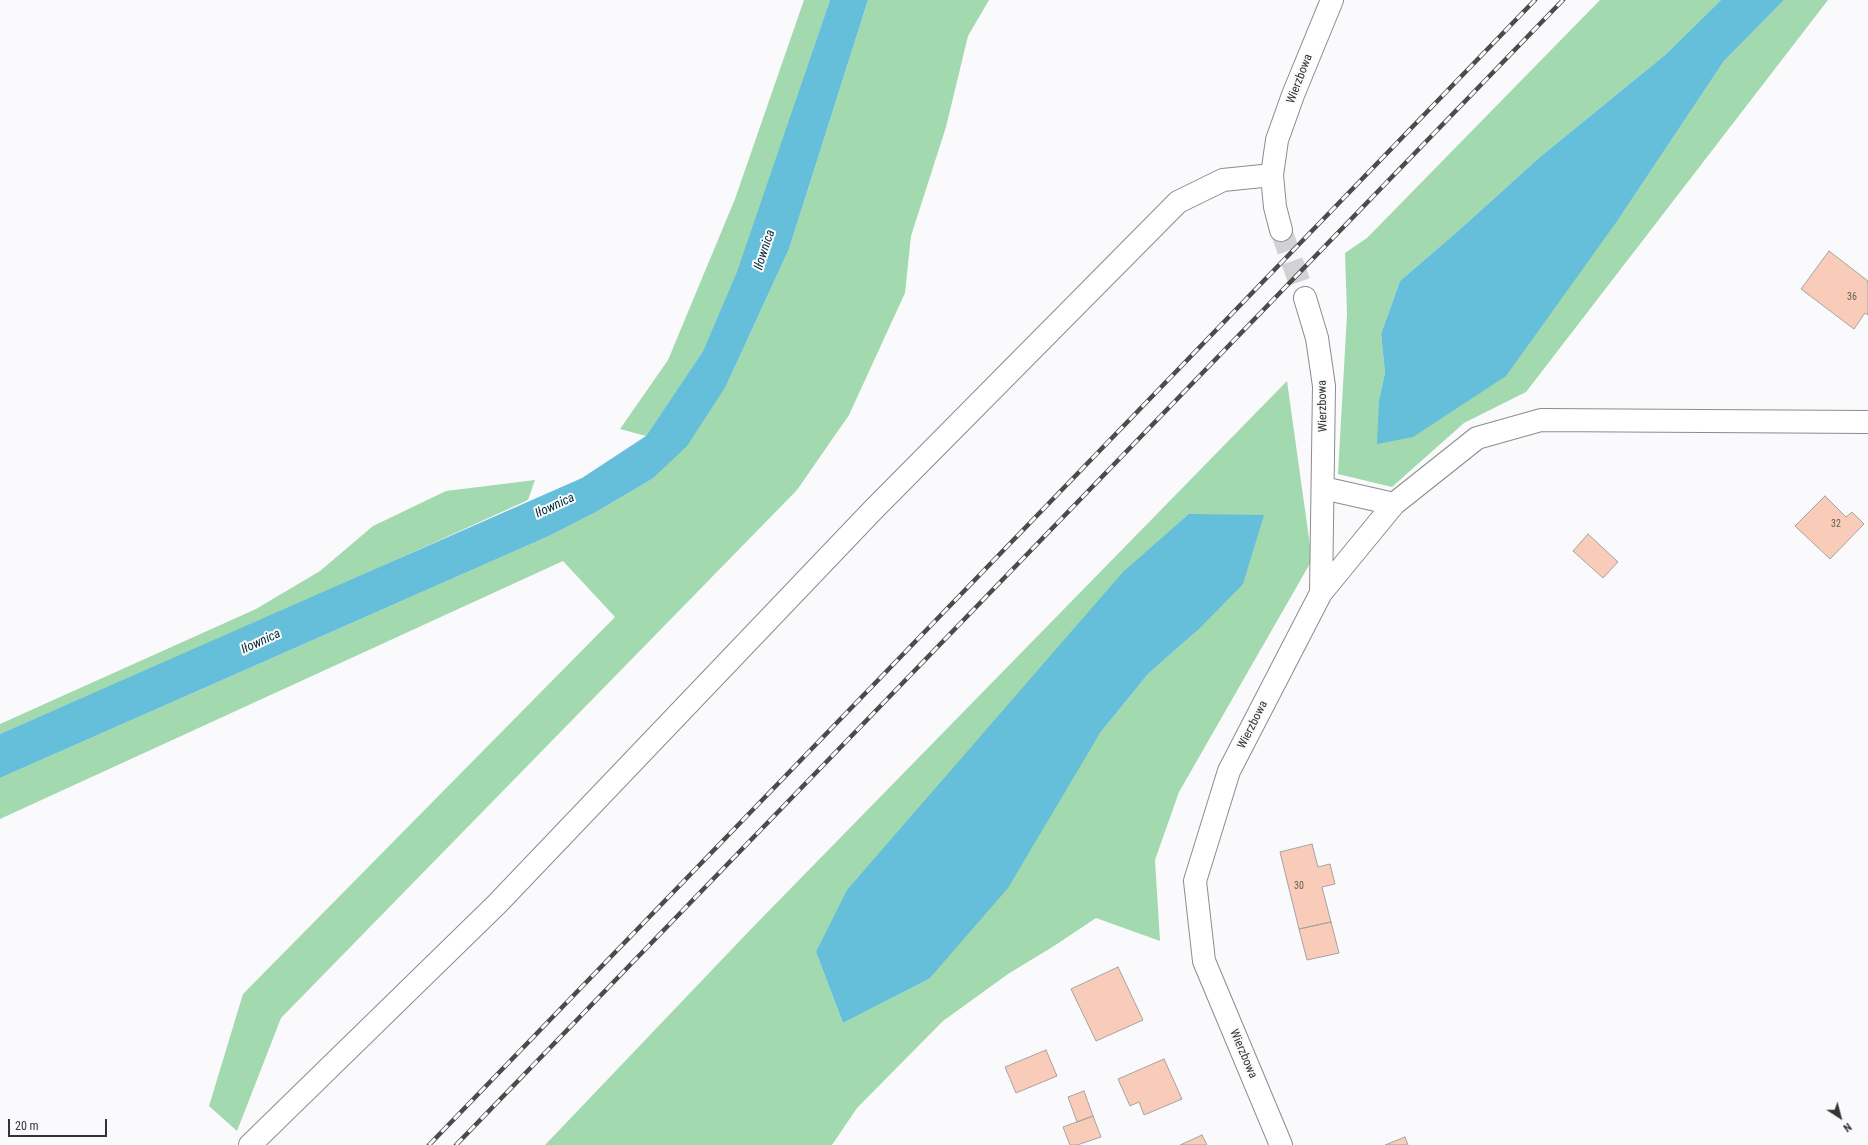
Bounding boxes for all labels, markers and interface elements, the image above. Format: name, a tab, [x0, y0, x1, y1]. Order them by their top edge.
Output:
street label: Wierzbowa	[1284, 52, 1316, 106]
water label: Iłownica	[751, 228, 779, 272]
house number: 36	[1847, 291, 1857, 303]
street label: Wierzbowa	[1315, 380, 1331, 432]
water label: Iłownica	[533, 490, 577, 522]
house number: 32	[1831, 518, 1841, 530]
water label: Iłownica	[239, 626, 283, 658]
street label: Wierzbowa	[1235, 699, 1271, 751]
house number: 30	[1294, 880, 1304, 892]
street label: Wierzbowa	[1226, 1027, 1260, 1081]
north arrow	[1820, 1097, 1860, 1137]
scale bar	[10, 1111, 109, 1137]
text: 20 m	[15, 1119, 39, 1133]
text: N	[1841, 1120, 1854, 1134]

